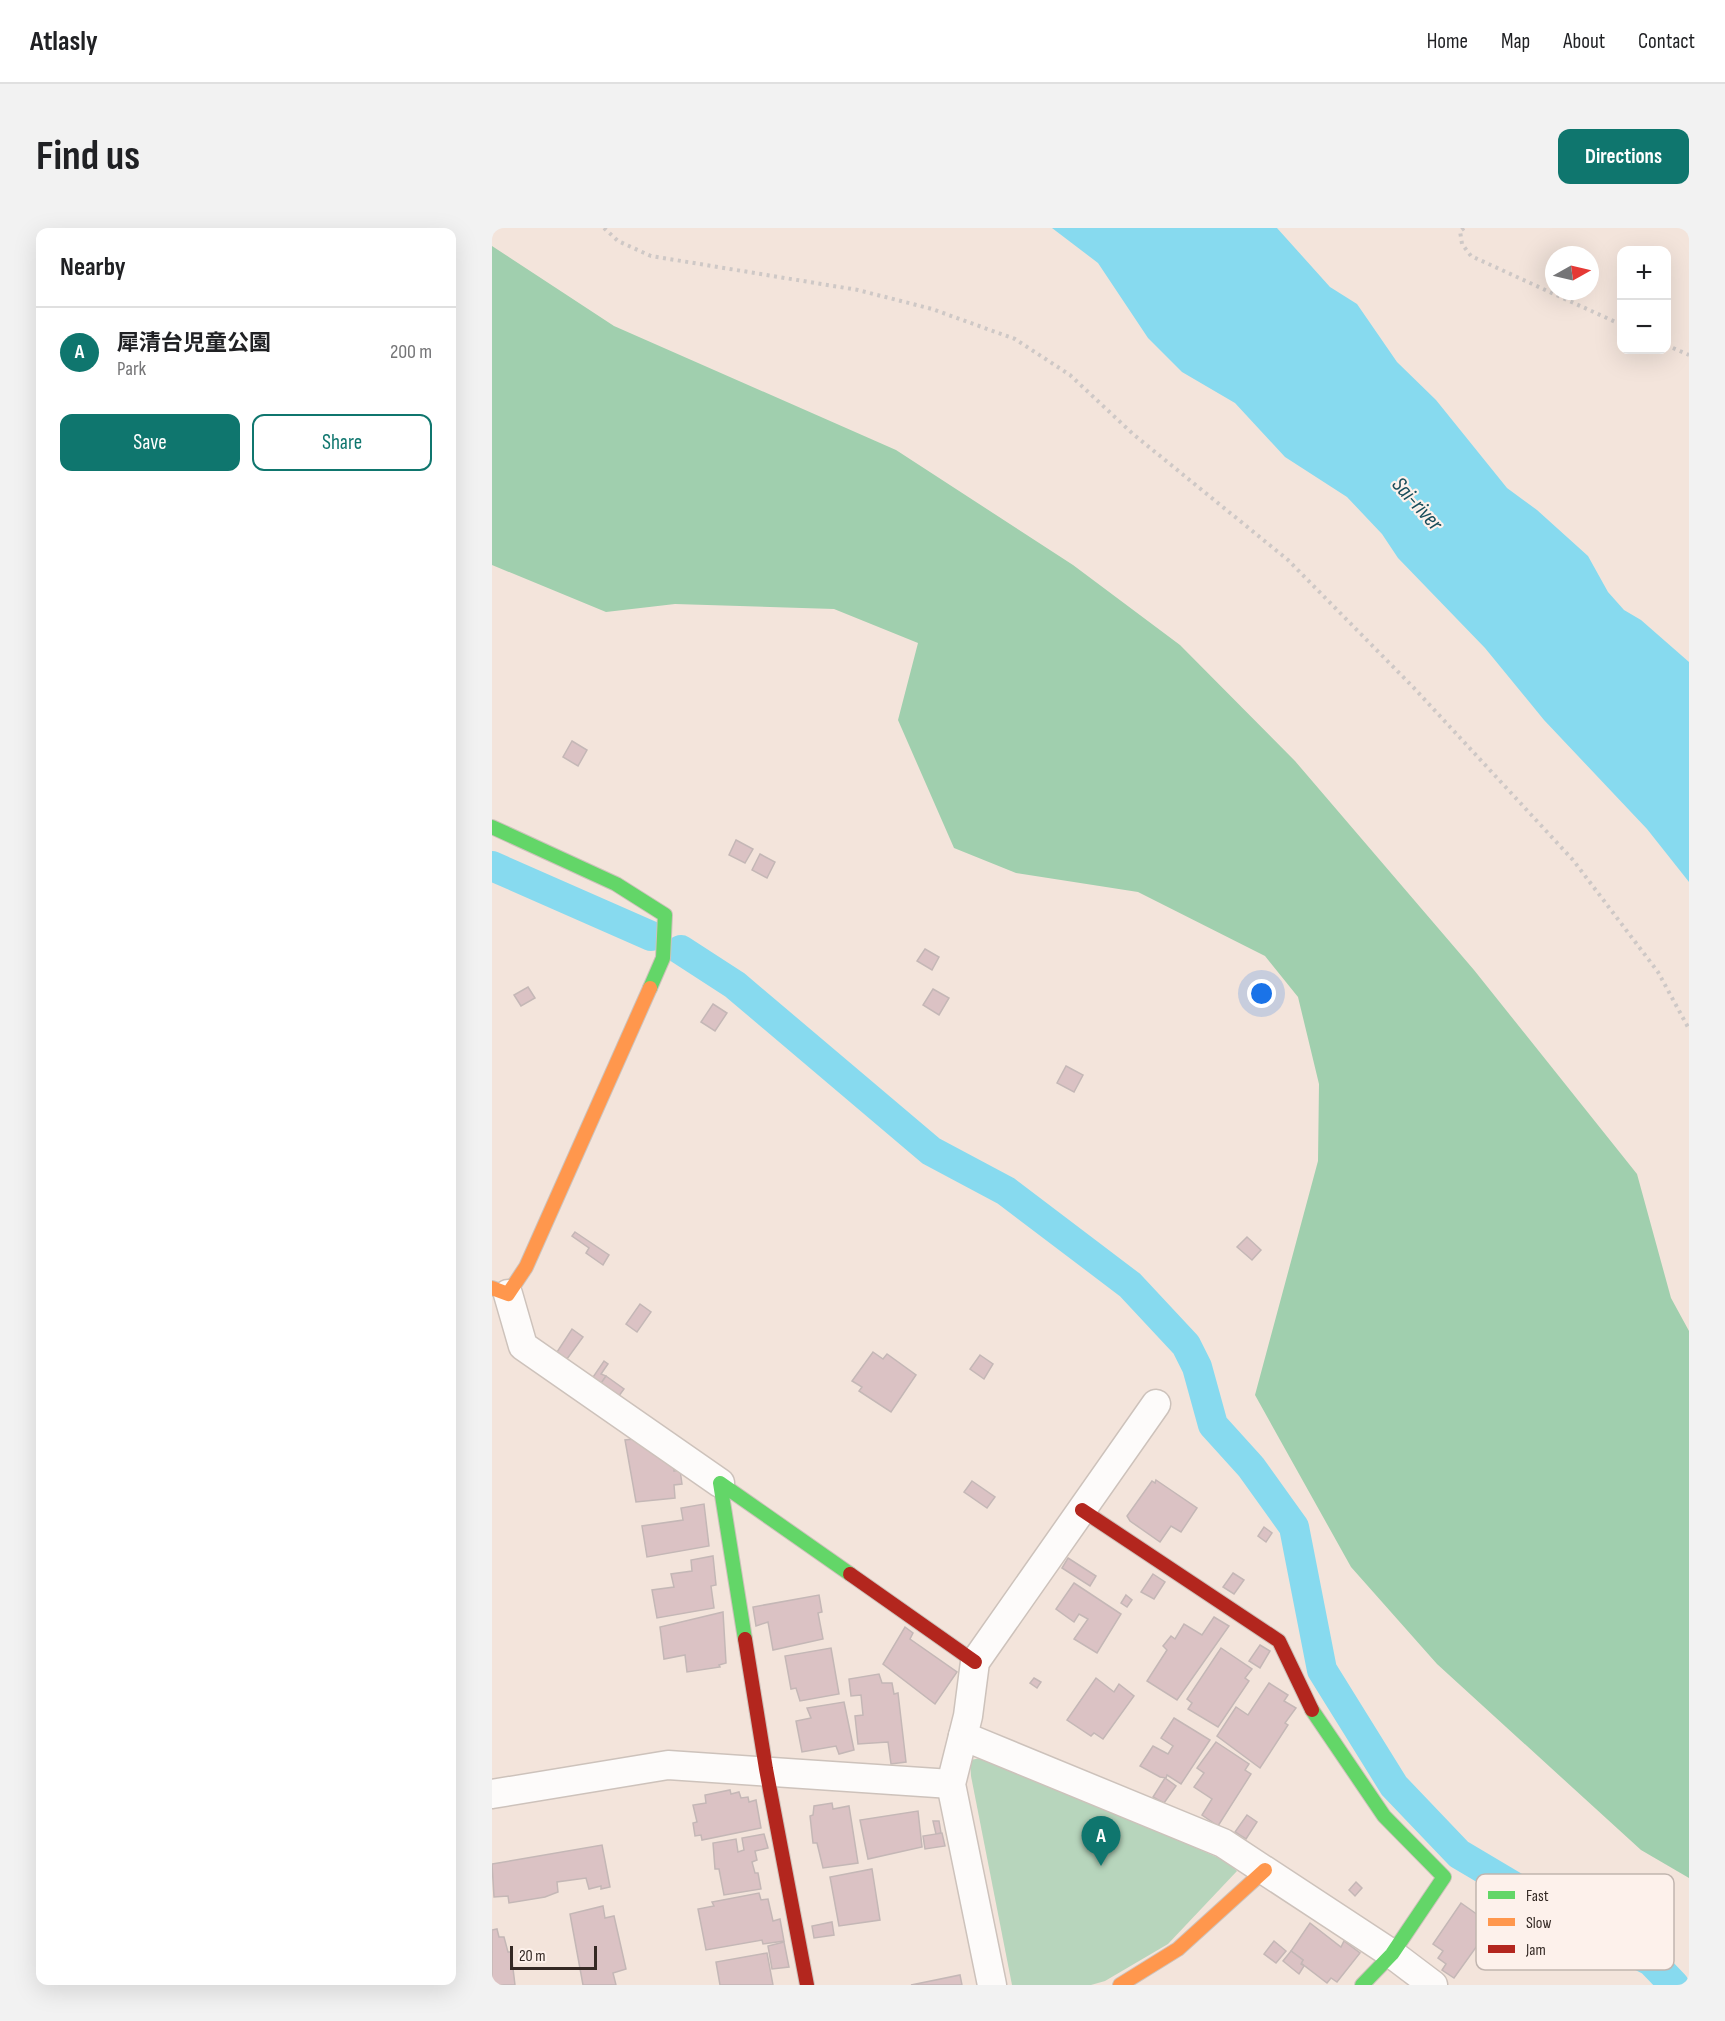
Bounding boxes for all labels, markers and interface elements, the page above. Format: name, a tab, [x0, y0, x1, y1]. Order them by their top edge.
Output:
text: Atlasly	[30, 25, 98, 58]
text: Home	[1427, 29, 1468, 54]
text: Map	[1501, 29, 1530, 54]
text: About	[1563, 29, 1605, 54]
text: Contact	[1638, 29, 1695, 54]
button: Directions	[1558, 129, 1689, 184]
text: Find us	[36, 131, 140, 182]
north arrow	[1545, 246, 1599, 300]
map controls	[1617, 246, 1671, 354]
button: +	[1617, 246, 1671, 300]
text: Nearby	[60, 252, 126, 283]
button: −	[1617, 300, 1671, 354]
text: 犀清台児童公園	[117, 330, 271, 357]
text: A	[75, 340, 84, 364]
text: 200 m	[390, 340, 432, 364]
text: Park	[117, 357, 146, 381]
button: Save	[60, 414, 240, 471]
button: Share	[252, 414, 432, 471]
water label: Sai-river	[1386, 472, 1449, 537]
your location	[1247, 979, 1276, 1008]
pin: A	[1082, 1816, 1120, 1866]
legend	[1476, 1874, 1674, 1970]
text: Fast	[1526, 1887, 1549, 1906]
text: Slow	[1526, 1914, 1551, 1933]
text: Jam	[1525, 1941, 1546, 1960]
scale bar	[510, 1943, 597, 1970]
text: 20 m	[519, 1947, 546, 1966]

